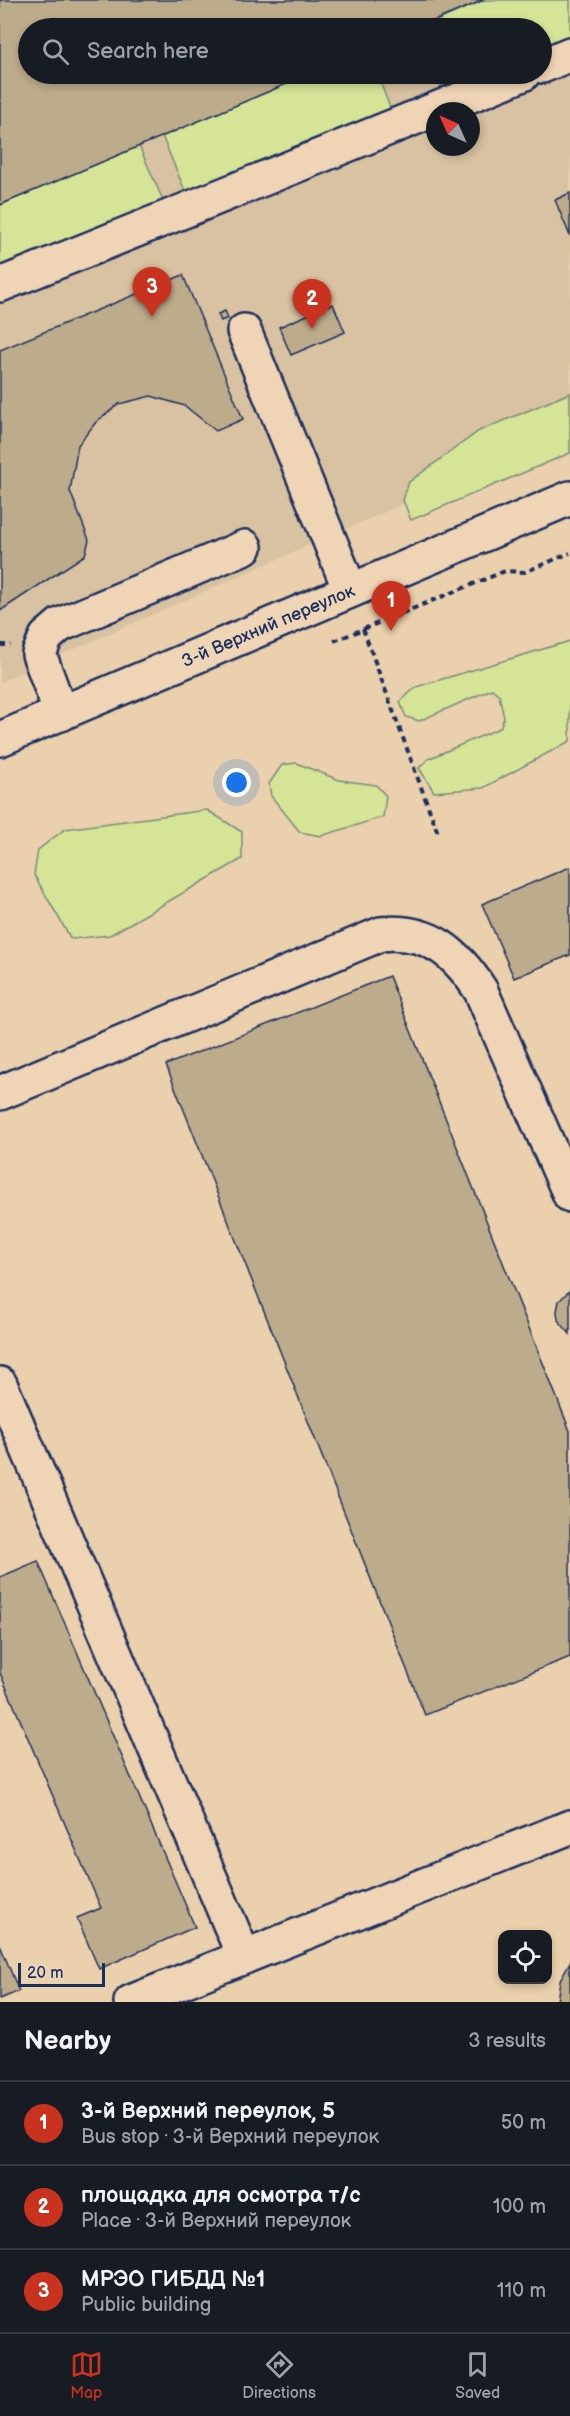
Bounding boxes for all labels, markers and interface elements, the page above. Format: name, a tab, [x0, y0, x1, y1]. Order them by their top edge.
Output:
search box	[18, 18, 552, 84]
icon: search	[39, 35, 72, 68]
text: Search here	[87, 38, 209, 65]
north arrow	[426, 102, 480, 156]
pin: 3	[132, 268, 172, 317]
pin: 2	[292, 280, 332, 329]
street label: 3-й Верхний переулок	[178, 580, 358, 672]
pin: 1	[372, 582, 410, 631]
your location	[222, 768, 251, 797]
map controls	[498, 1930, 552, 1984]
button: locate	[498, 1930, 552, 1984]
scale bar	[18, 1960, 105, 1988]
text: 20 m	[27, 1964, 63, 1983]
text: Nearby	[24, 2026, 111, 2057]
text: 3 results	[468, 2029, 546, 2053]
text: 3-й Верхний переулок, 5	[81, 2098, 335, 2125]
text: 1	[39, 2111, 48, 2135]
text: 50 m	[501, 2111, 546, 2135]
text: Bus stop · 3-й Верхний переулок	[81, 2125, 379, 2149]
text: площадка для осмотра т/с	[81, 2182, 361, 2209]
text: 2	[38, 2195, 49, 2219]
text: 100 m	[493, 2195, 546, 2219]
text: Place · 3-й Верхний переулок	[81, 2209, 351, 2233]
text: МРЭО ГИБДД №1	[81, 2266, 265, 2293]
text: 3	[38, 2279, 49, 2303]
text: 110 m	[497, 2279, 546, 2303]
text: Public building	[81, 2293, 211, 2317]
tab: Map	[70, 2348, 103, 2403]
tab: Directions	[242, 2348, 316, 2403]
tab: Saved	[455, 2348, 500, 2403]

